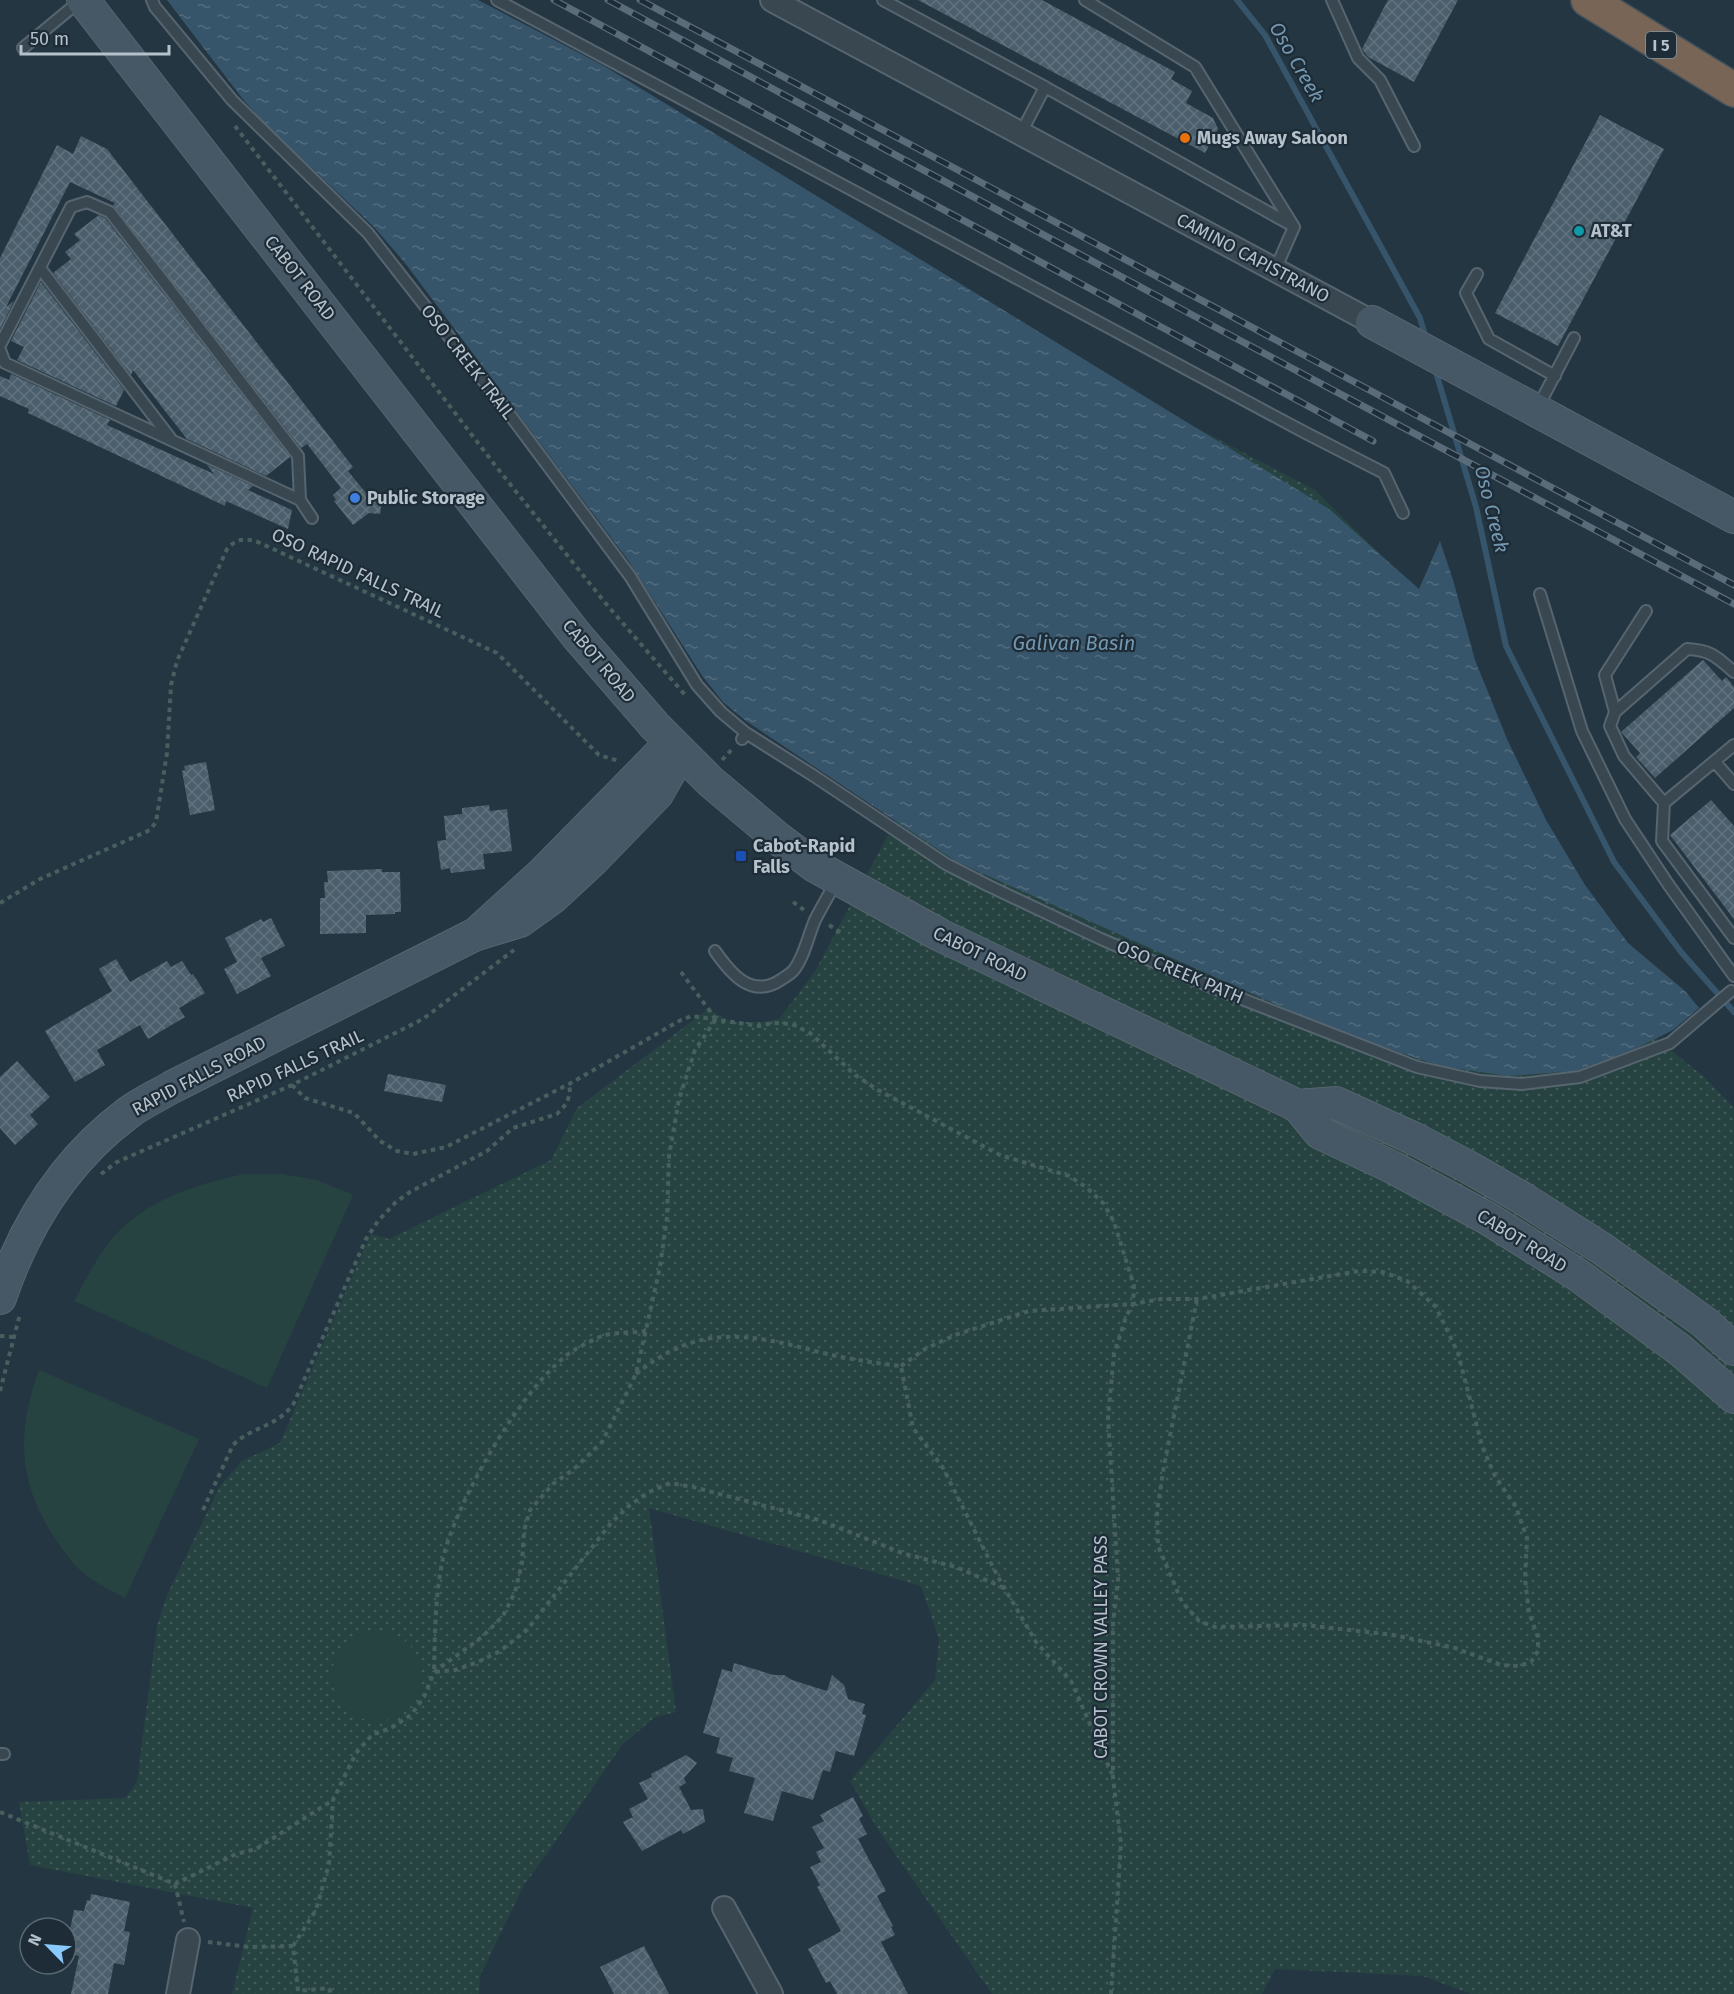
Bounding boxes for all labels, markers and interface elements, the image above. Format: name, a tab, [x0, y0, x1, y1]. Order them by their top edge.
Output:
water label: Oso Creek	[1264, 17, 1330, 107]
scale bar	[21, 18, 170, 56]
text: 50 m	[30, 28, 69, 50]
road number: I 5	[1646, 32, 1676, 58]
place label: Mugs Away Saloon	[1197, 127, 1348, 149]
marker: Mugs Away Saloon	[1178, 131, 1192, 145]
street label: CAMINO CAPISTRANO	[1173, 208, 1333, 308]
place label: AT&T	[1590, 220, 1632, 242]
marker: AT&T	[1572, 224, 1586, 238]
street label: CABOT ROAD	[260, 231, 340, 325]
street label: OSO CREEK TRAIL	[416, 300, 520, 424]
water label: Oso Creek	[1470, 463, 1514, 555]
place label: Public Storage	[367, 487, 485, 509]
marker: Public Storage	[348, 491, 362, 505]
street label: OSO RAPID FALLS TRAIL	[268, 523, 448, 623]
street label: CABOT ROAD	[558, 615, 640, 707]
water label: Galivan Basin	[1013, 631, 1135, 655]
place label: Cabot-Rapid Falls	[753, 835, 855, 878]
marker: Cabot-Rapid Falls	[734, 849, 748, 863]
street label: CABOT ROAD	[929, 922, 1031, 986]
street label: OSO CREEK PATH	[1113, 935, 1247, 1009]
street label: RAPID FALLS TRAIL	[223, 1025, 367, 1107]
street label: RAPID FALLS ROAD	[128, 1031, 270, 1121]
street label: CABOT ROAD	[1473, 1205, 1571, 1277]
street label: CABOT CROWN VALLEY PASS	[1090, 1535, 1112, 1759]
north arrow	[18, 1916, 78, 1976]
text: N	[24, 1931, 46, 1949]

